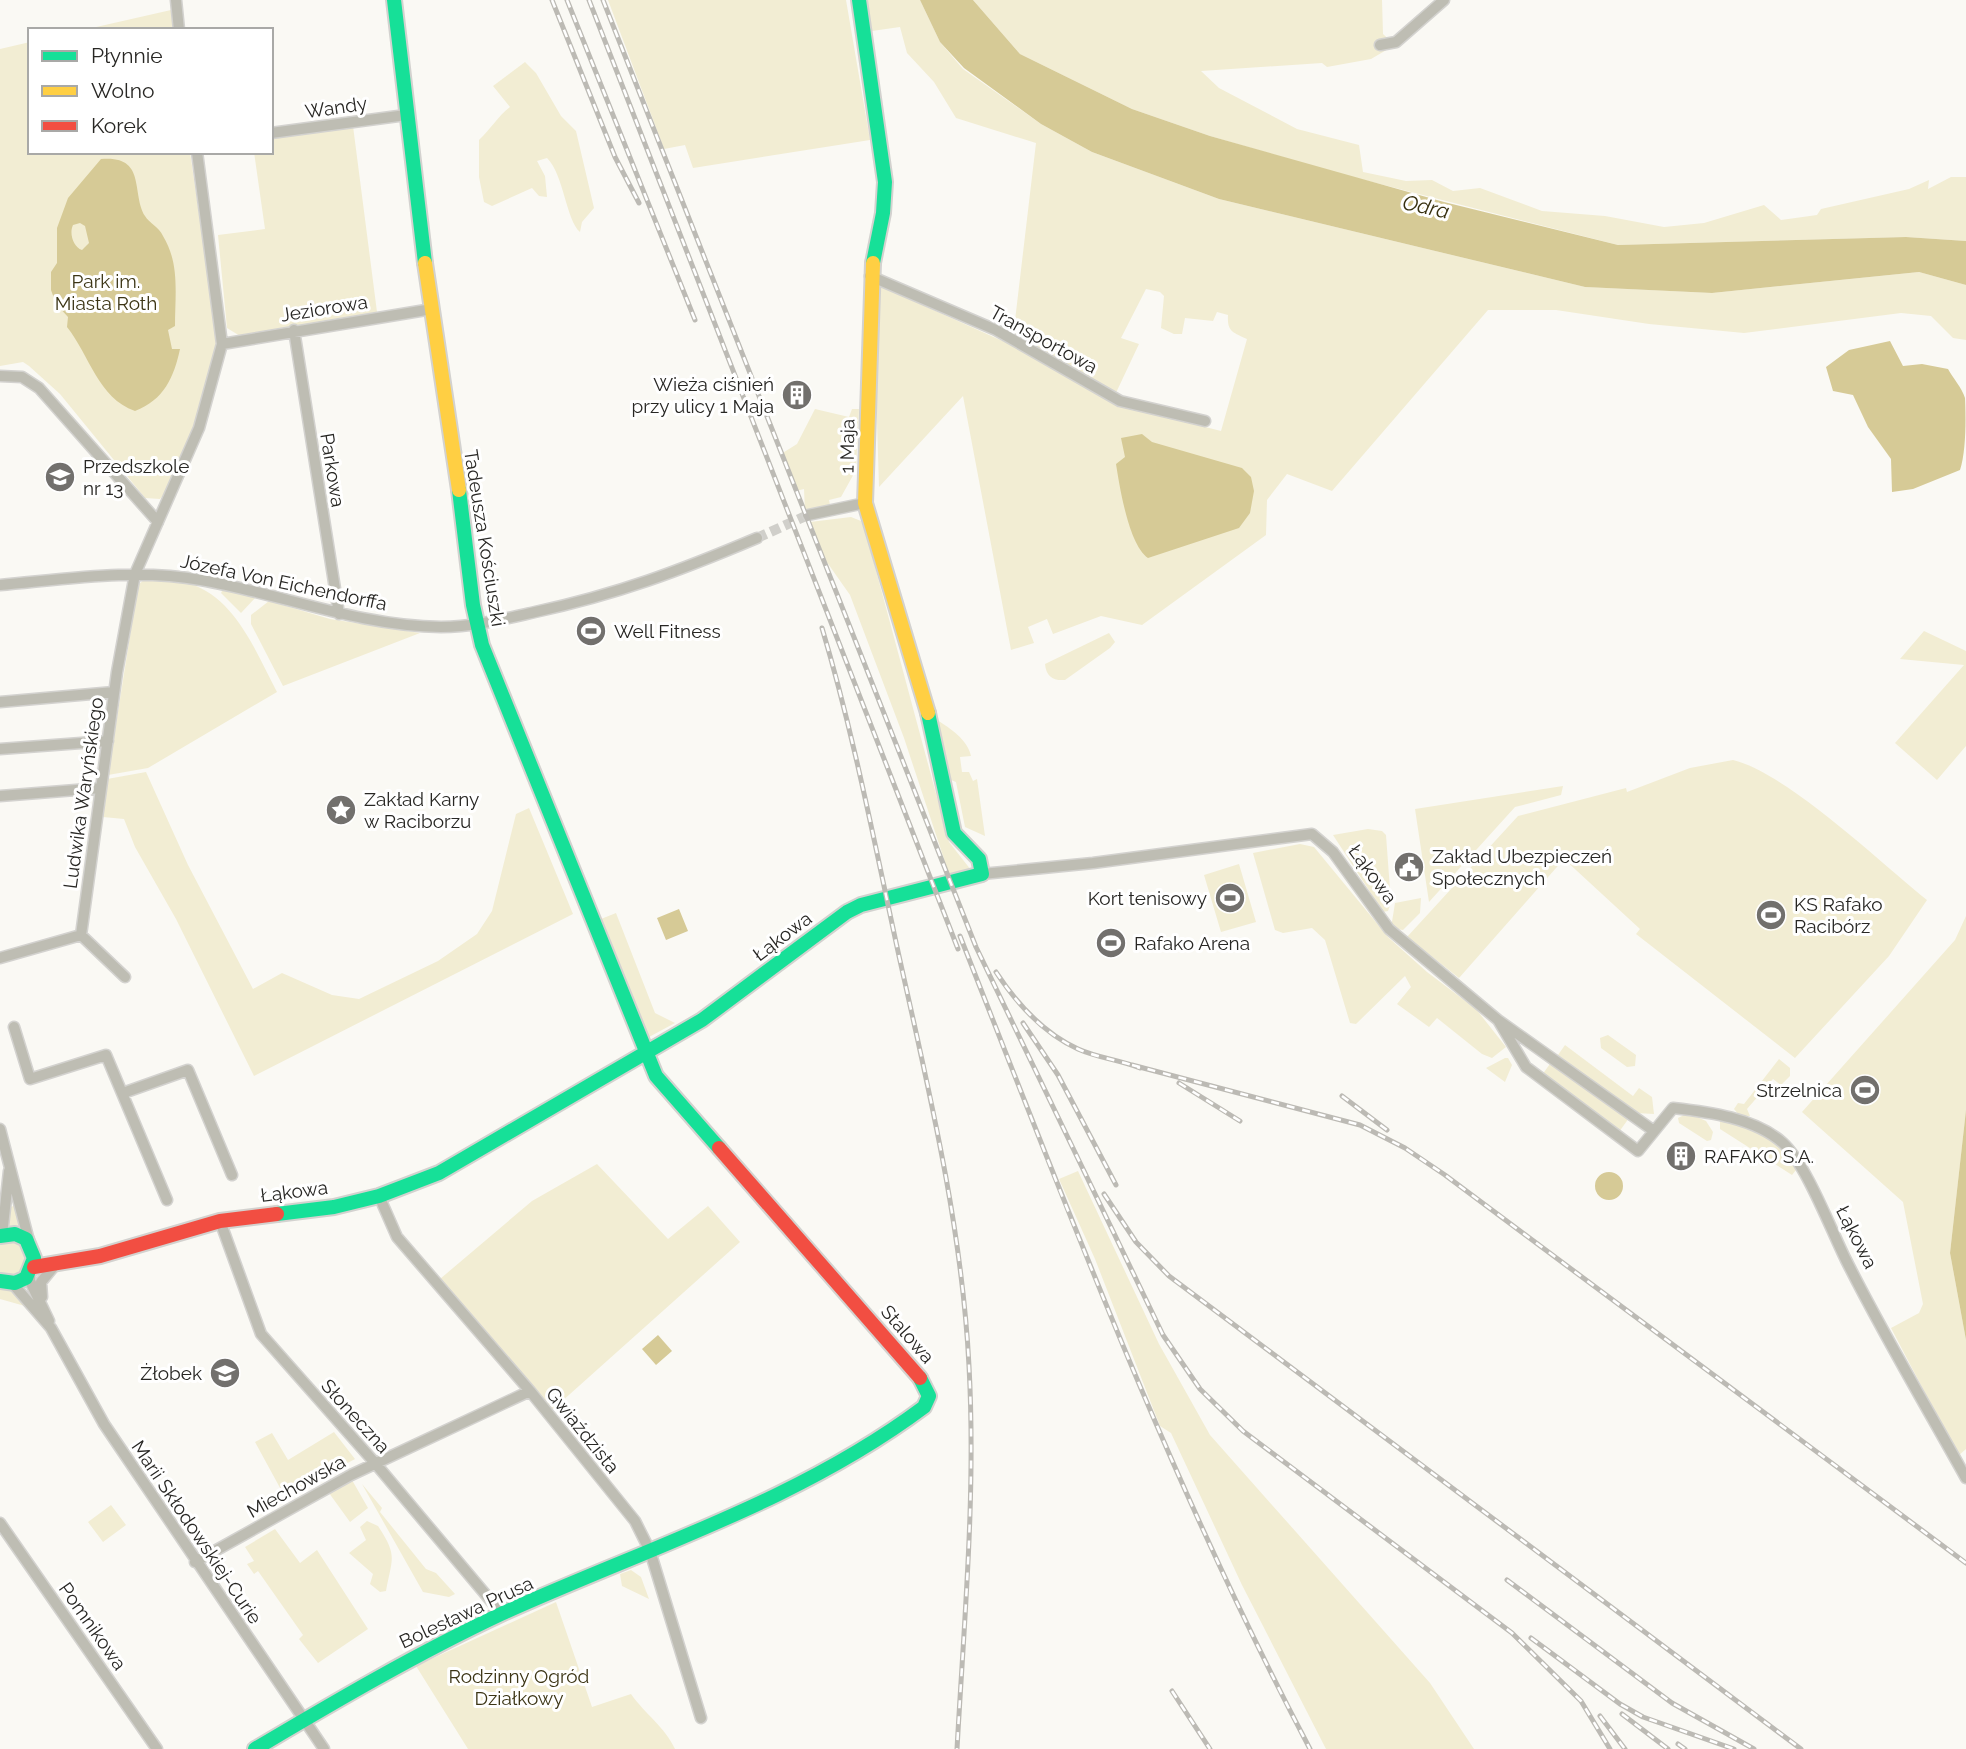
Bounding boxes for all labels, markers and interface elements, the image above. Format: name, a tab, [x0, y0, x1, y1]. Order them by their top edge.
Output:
legend	[28, 28, 273, 154]
text: Płynnie	[91, 43, 163, 68]
text: Wolno	[91, 78, 155, 103]
street label: Wandy	[304, 92, 368, 122]
text: Korek	[91, 113, 147, 138]
water label: Odra	[1400, 189, 1452, 224]
park label: Park im. Miasta Roth	[55, 270, 157, 314]
street label: Jeziorowa	[279, 290, 369, 326]
street label: Transportowa	[986, 300, 1102, 378]
place label: Wieża ciśnień przy ulicy 1 Maja	[632, 373, 774, 417]
building icon: Wieża ciśnień przy ulicy 1 Maja	[780, 378, 814, 412]
street label: 1 Maja	[836, 419, 858, 473]
street label: Parkowa	[316, 431, 350, 509]
street label: Tadeusza Kościuszki	[460, 448, 510, 628]
place label: Przedszkole nr 13	[83, 455, 189, 499]
school or university icon: Przedszkole nr 13	[43, 460, 77, 494]
street label: Józefa Von Eichendorffa	[179, 549, 389, 615]
sports icon: Well Fitness	[574, 614, 608, 648]
place label: Well Fitness	[614, 620, 721, 642]
street label: Ludwika Waryńskiego	[59, 696, 107, 890]
place label: Zakład Karny w Raciborzu	[364, 788, 479, 832]
place icon: Zakład Karny w Raciborzu	[324, 793, 358, 827]
street label: Łąkowa	[1344, 840, 1402, 908]
place label: Zakład Ubezpieczeń Społecznych	[1432, 845, 1612, 889]
public building icon: Zakład Ubezpieczeń Społecznych	[1392, 850, 1426, 884]
sports icon: Kort tenisowy	[1213, 881, 1247, 915]
place label: Kort tenisowy	[1088, 887, 1207, 909]
place label: KS Rafako Racibórz	[1794, 893, 1883, 937]
sports icon: KS Rafako Racibórz	[1754, 898, 1788, 932]
street label: Łąkowa	[748, 907, 816, 965]
sports icon: Rafako Arena	[1094, 926, 1128, 960]
place label: Rafako Arena	[1134, 932, 1250, 954]
sports icon: Strzelnica	[1848, 1073, 1882, 1107]
place label: Strzelnica	[1756, 1079, 1842, 1101]
building icon: RAFAKO S.A.	[1664, 1139, 1698, 1173]
place label: RAFAKO S.A.	[1704, 1145, 1814, 1167]
street label: Łąkowa	[259, 1176, 329, 1206]
street label: Łąkowa	[1832, 1202, 1882, 1272]
street label: Stalowa	[877, 1300, 939, 1368]
school or university icon: Żłobek	[208, 1356, 242, 1390]
place label: Żłobek	[140, 1362, 202, 1384]
street label: Słoneczna	[317, 1375, 395, 1457]
street label: Gwiaździsta	[542, 1383, 624, 1477]
street label: Marii Skłodowskiej-Curie	[127, 1436, 267, 1628]
street label: Miechowska	[243, 1450, 349, 1522]
street label: Bolesława Prusa	[396, 1571, 536, 1653]
street label: Pomnikowa	[55, 1578, 131, 1674]
park label: Rodzinny Ogród Działkowy	[449, 1665, 589, 1709]

